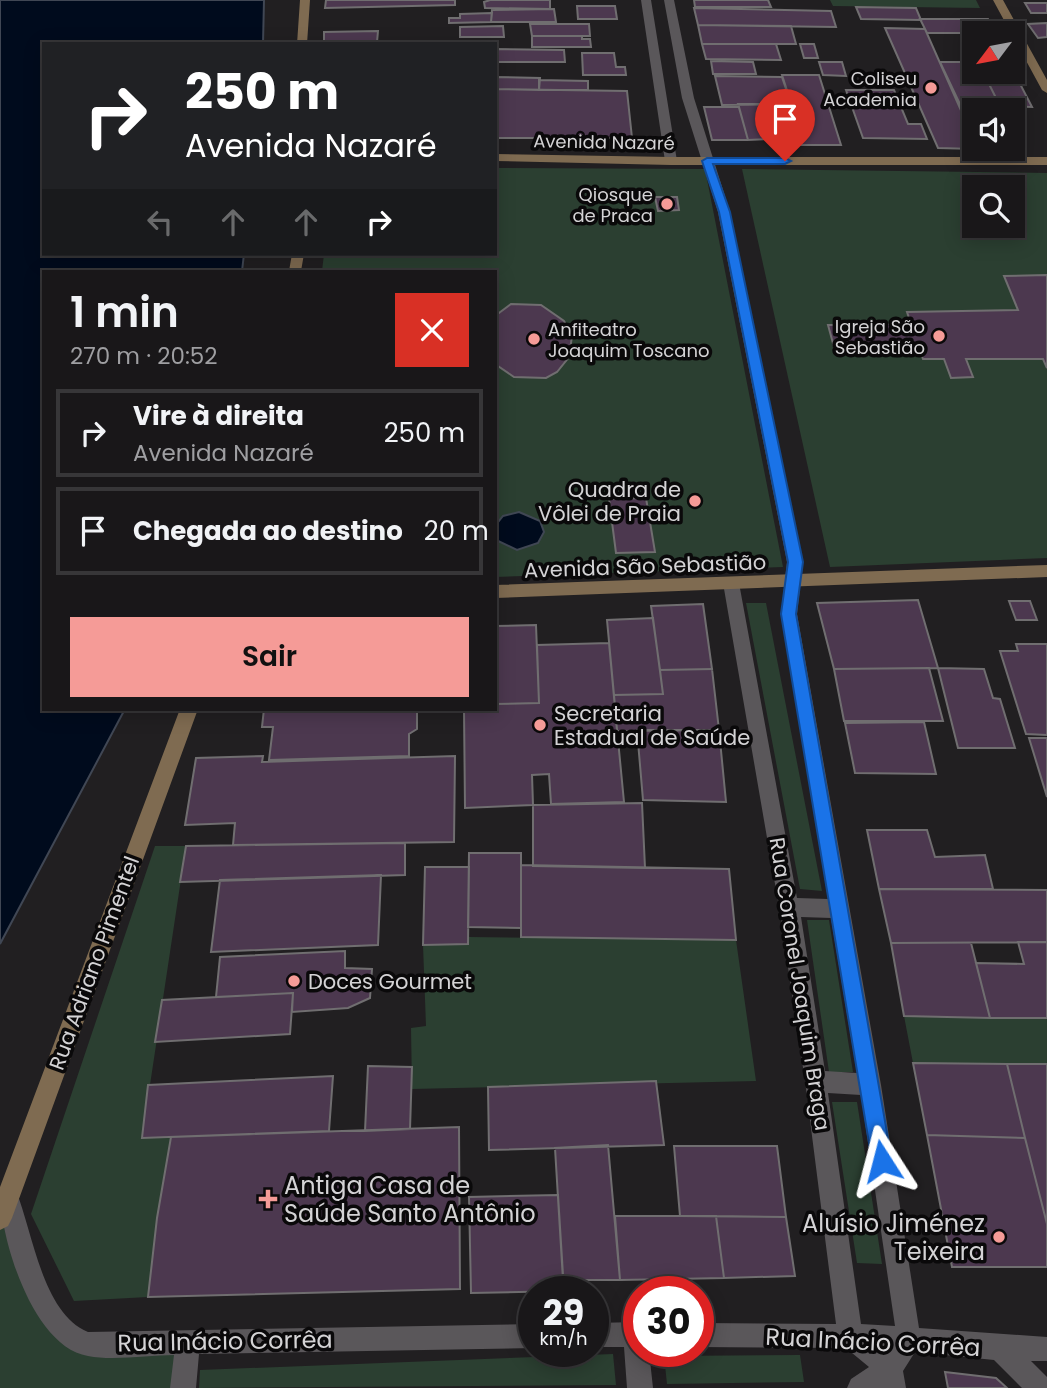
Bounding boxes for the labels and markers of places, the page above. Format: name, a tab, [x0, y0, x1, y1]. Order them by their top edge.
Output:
place label: Coliseu Academia	[823, 66, 917, 112]
marker: Coliseu Academia	[923, 80, 939, 96]
pin	[755, 89, 815, 161]
place label: Qiosque de Praca	[572, 182, 653, 228]
marker: Qiosque de Praca	[659, 196, 675, 212]
place label: Igreja São Sebastião	[835, 314, 925, 360]
place label: Anfiteatro Joaquim Toscano	[548, 317, 709, 363]
marker: Igreja São Sebastião	[931, 328, 947, 344]
marker: Anfiteatro Joaquim Toscano	[526, 331, 542, 347]
place label: Quadra de Vôlei de Praia	[538, 475, 681, 528]
marker: Quadra de Vôlei de Praia	[687, 493, 703, 509]
place label: Secretaria Estadual de Saúde	[554, 699, 750, 752]
marker: Secretaria Estadual de Saúde	[532, 717, 548, 733]
place label: Doces Gourmet	[308, 967, 472, 996]
marker: Doces Gourmet	[286, 973, 302, 989]
place label: Antiga Casa de Saúde Santo Antônio	[284, 1169, 536, 1230]
marker: Antiga Casa de Saúde Santo Antônio	[258, 1189, 278, 1209]
place label: Aluísio Jiménez Teixeira	[802, 1207, 985, 1268]
marker: Aluísio Jiménez Teixeira	[991, 1229, 1007, 1245]

